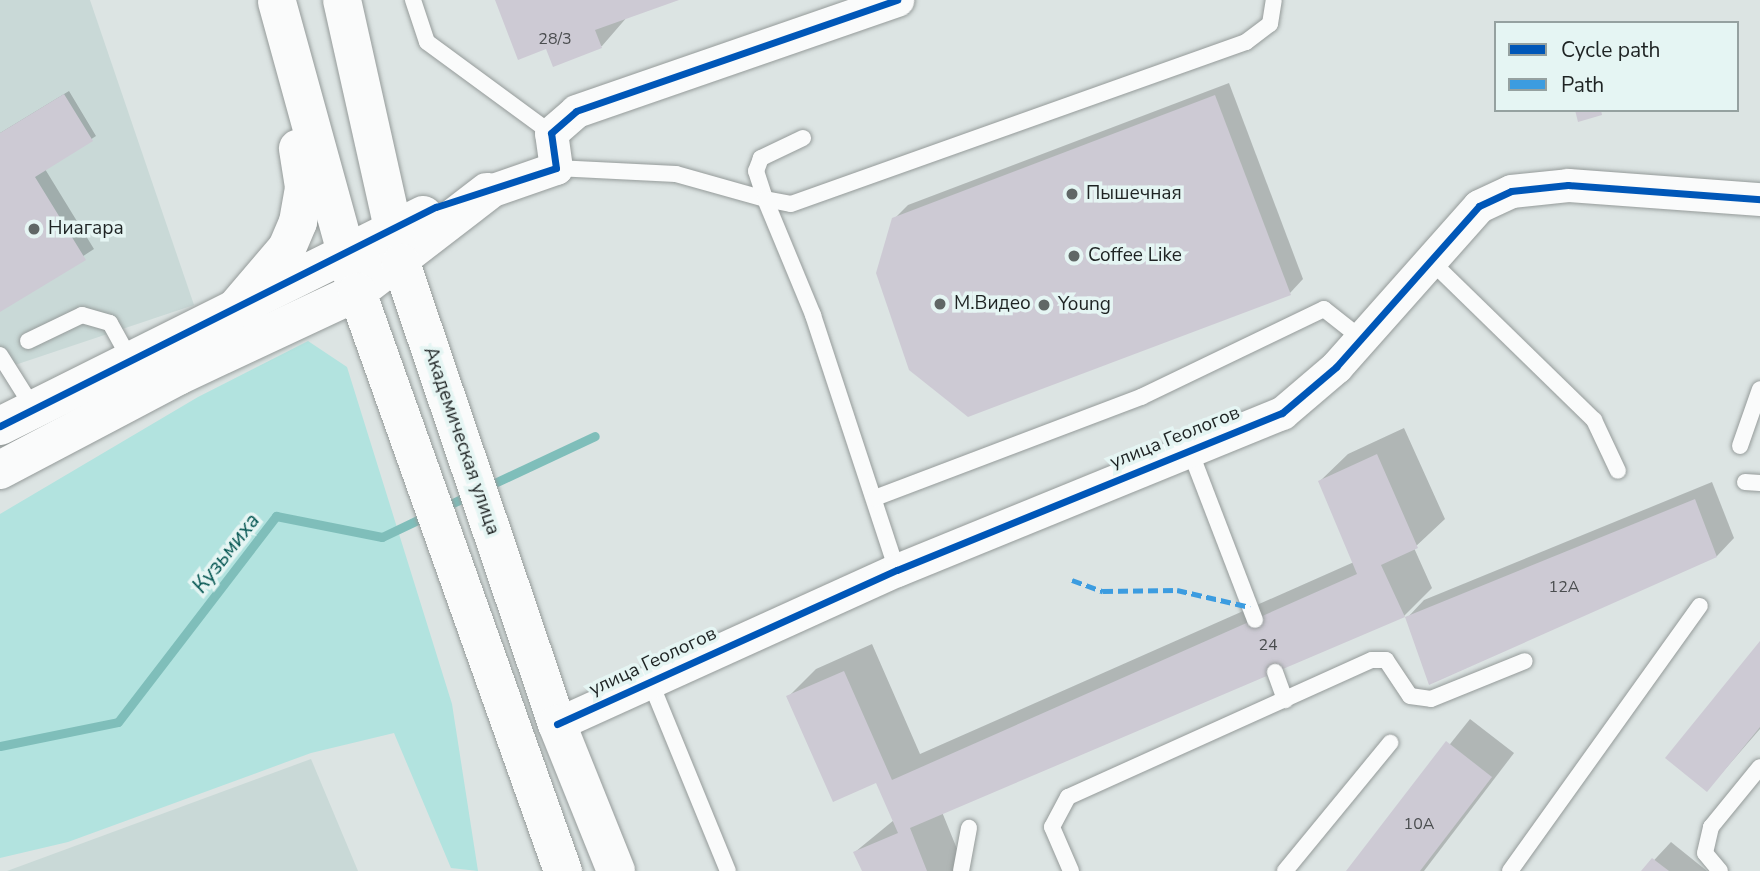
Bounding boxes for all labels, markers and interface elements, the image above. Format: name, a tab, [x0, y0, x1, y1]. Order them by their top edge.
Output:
legend	[1494, 21, 1739, 112]
house number: 28/3	[538, 29, 572, 49]
text: Cycle path	[1561, 36, 1660, 64]
text: Path	[1561, 71, 1604, 99]
place label: Пышечная	[1086, 183, 1182, 205]
marker: Пышечная	[1064, 186, 1080, 202]
place label: Ниагара	[48, 218, 124, 240]
marker: Ниагара	[26, 221, 42, 237]
place label: Coffee Like	[1088, 245, 1182, 267]
marker: Coffee Like	[1066, 248, 1082, 264]
place label: М.Видео	[954, 293, 1031, 315]
place label: Young	[1058, 294, 1111, 316]
marker: М.Видео	[932, 296, 948, 312]
marker: Young	[1036, 297, 1052, 313]
street label: Академическая улица	[418, 344, 504, 538]
street label: улица Геологов	[1107, 402, 1243, 474]
water label: Кузьмиха	[187, 508, 265, 598]
house number: 12А	[1549, 577, 1579, 597]
street label: улица Геологов	[586, 623, 720, 701]
house number: 24	[1258, 635, 1278, 655]
house number: 10А	[1404, 814, 1434, 834]

